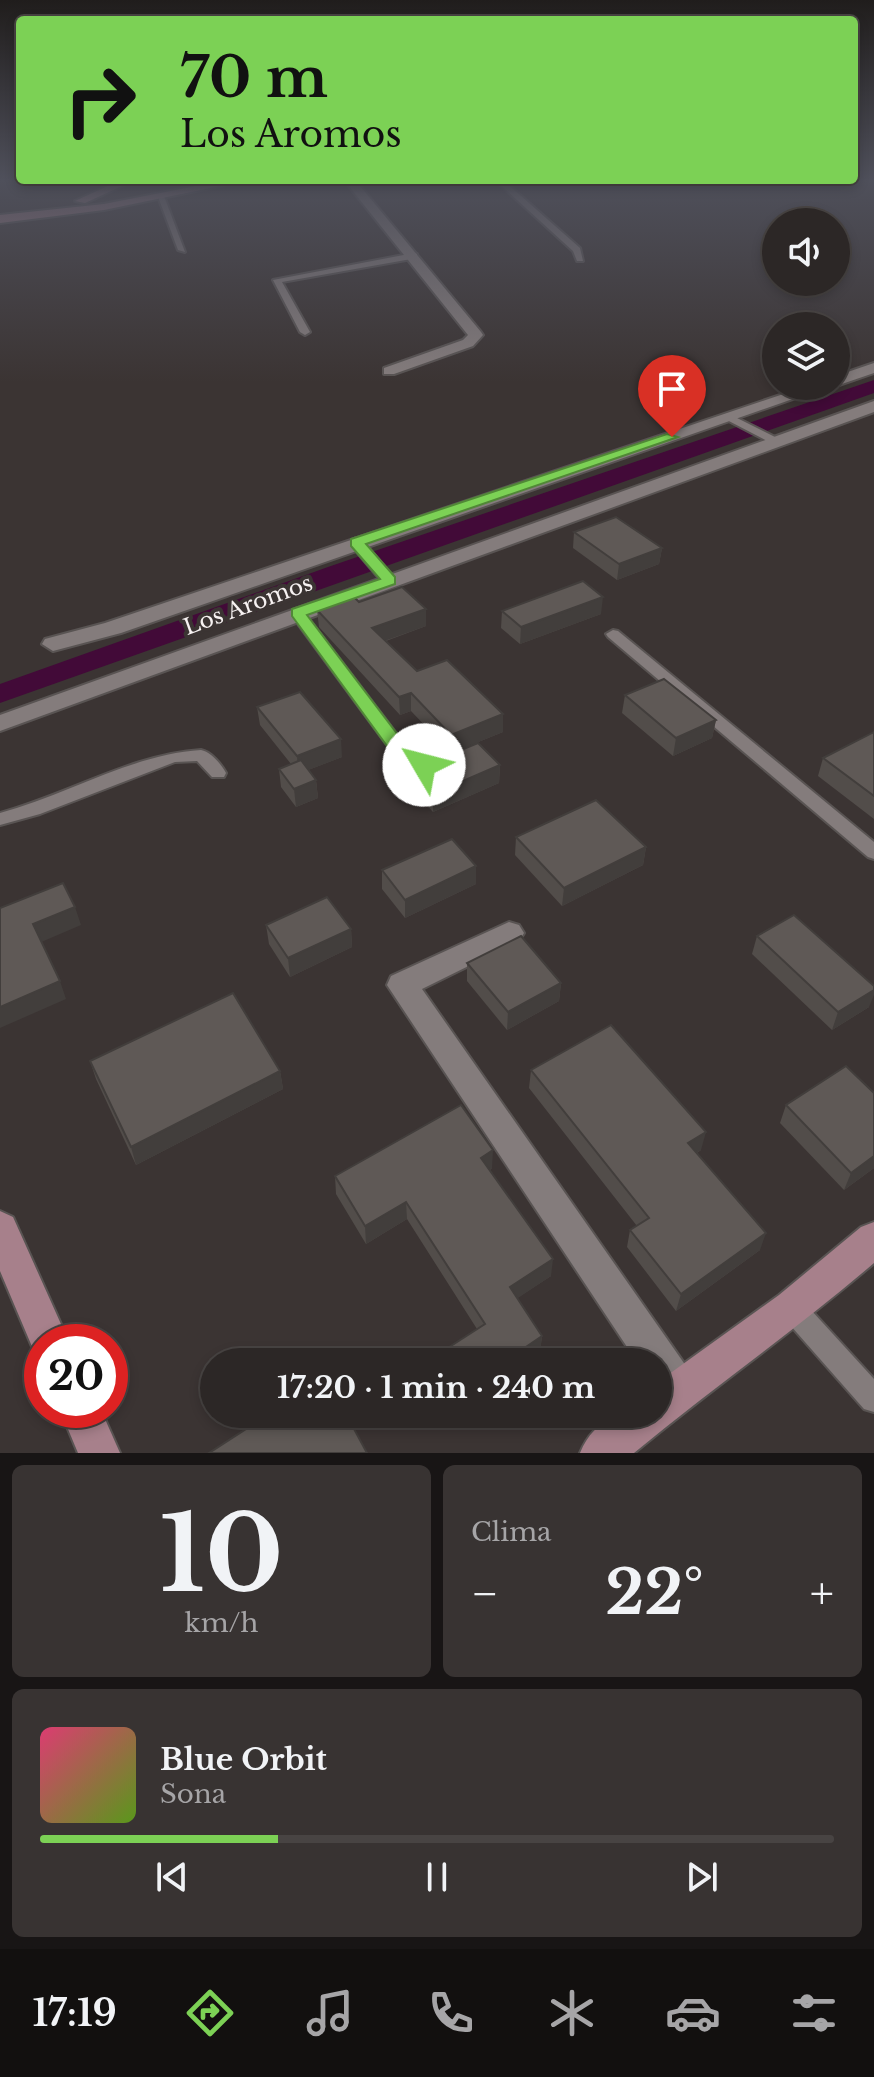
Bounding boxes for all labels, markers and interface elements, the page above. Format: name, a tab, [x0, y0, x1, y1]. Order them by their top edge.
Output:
text: 70 m	[180, 43, 328, 112]
icon: right	[48, 48, 152, 152]
text: Los Aromos	[180, 112, 402, 157]
map controls	[762, 208, 850, 400]
button: sound	[762, 208, 850, 296]
button: layers	[762, 312, 850, 400]
pin	[638, 355, 706, 437]
icon: arrive	[650, 367, 694, 411]
street label: Los Aromos	[180, 569, 316, 641]
position arrow	[382, 723, 466, 807]
speed limit sign: 20	[24, 1324, 128, 1428]
text: 17:20 · 1 min · 240 m	[277, 1369, 595, 1406]
text: 10	[160, 1490, 283, 1619]
text: Clima	[471, 1516, 551, 1548]
text: 22°	[605, 1556, 703, 1630]
text: −	[471, 1566, 499, 1621]
text: +	[810, 1566, 834, 1621]
text: km/h	[185, 1607, 258, 1639]
text: Blue Orbit	[160, 1741, 327, 1778]
text: Sona	[160, 1778, 226, 1810]
icon: previous	[150, 1855, 194, 1899]
icon: pause	[415, 1855, 459, 1899]
icon: next	[680, 1855, 724, 1899]
icon: directions	[182, 1985, 238, 2041]
icon: music	[302, 1985, 358, 2041]
icon: phone	[423, 1985, 479, 2041]
icon: climate	[544, 1985, 600, 2041]
icon: car	[665, 1985, 721, 2041]
icon: filters	[786, 1985, 842, 2041]
text: 17:19	[32, 1991, 117, 2036]

